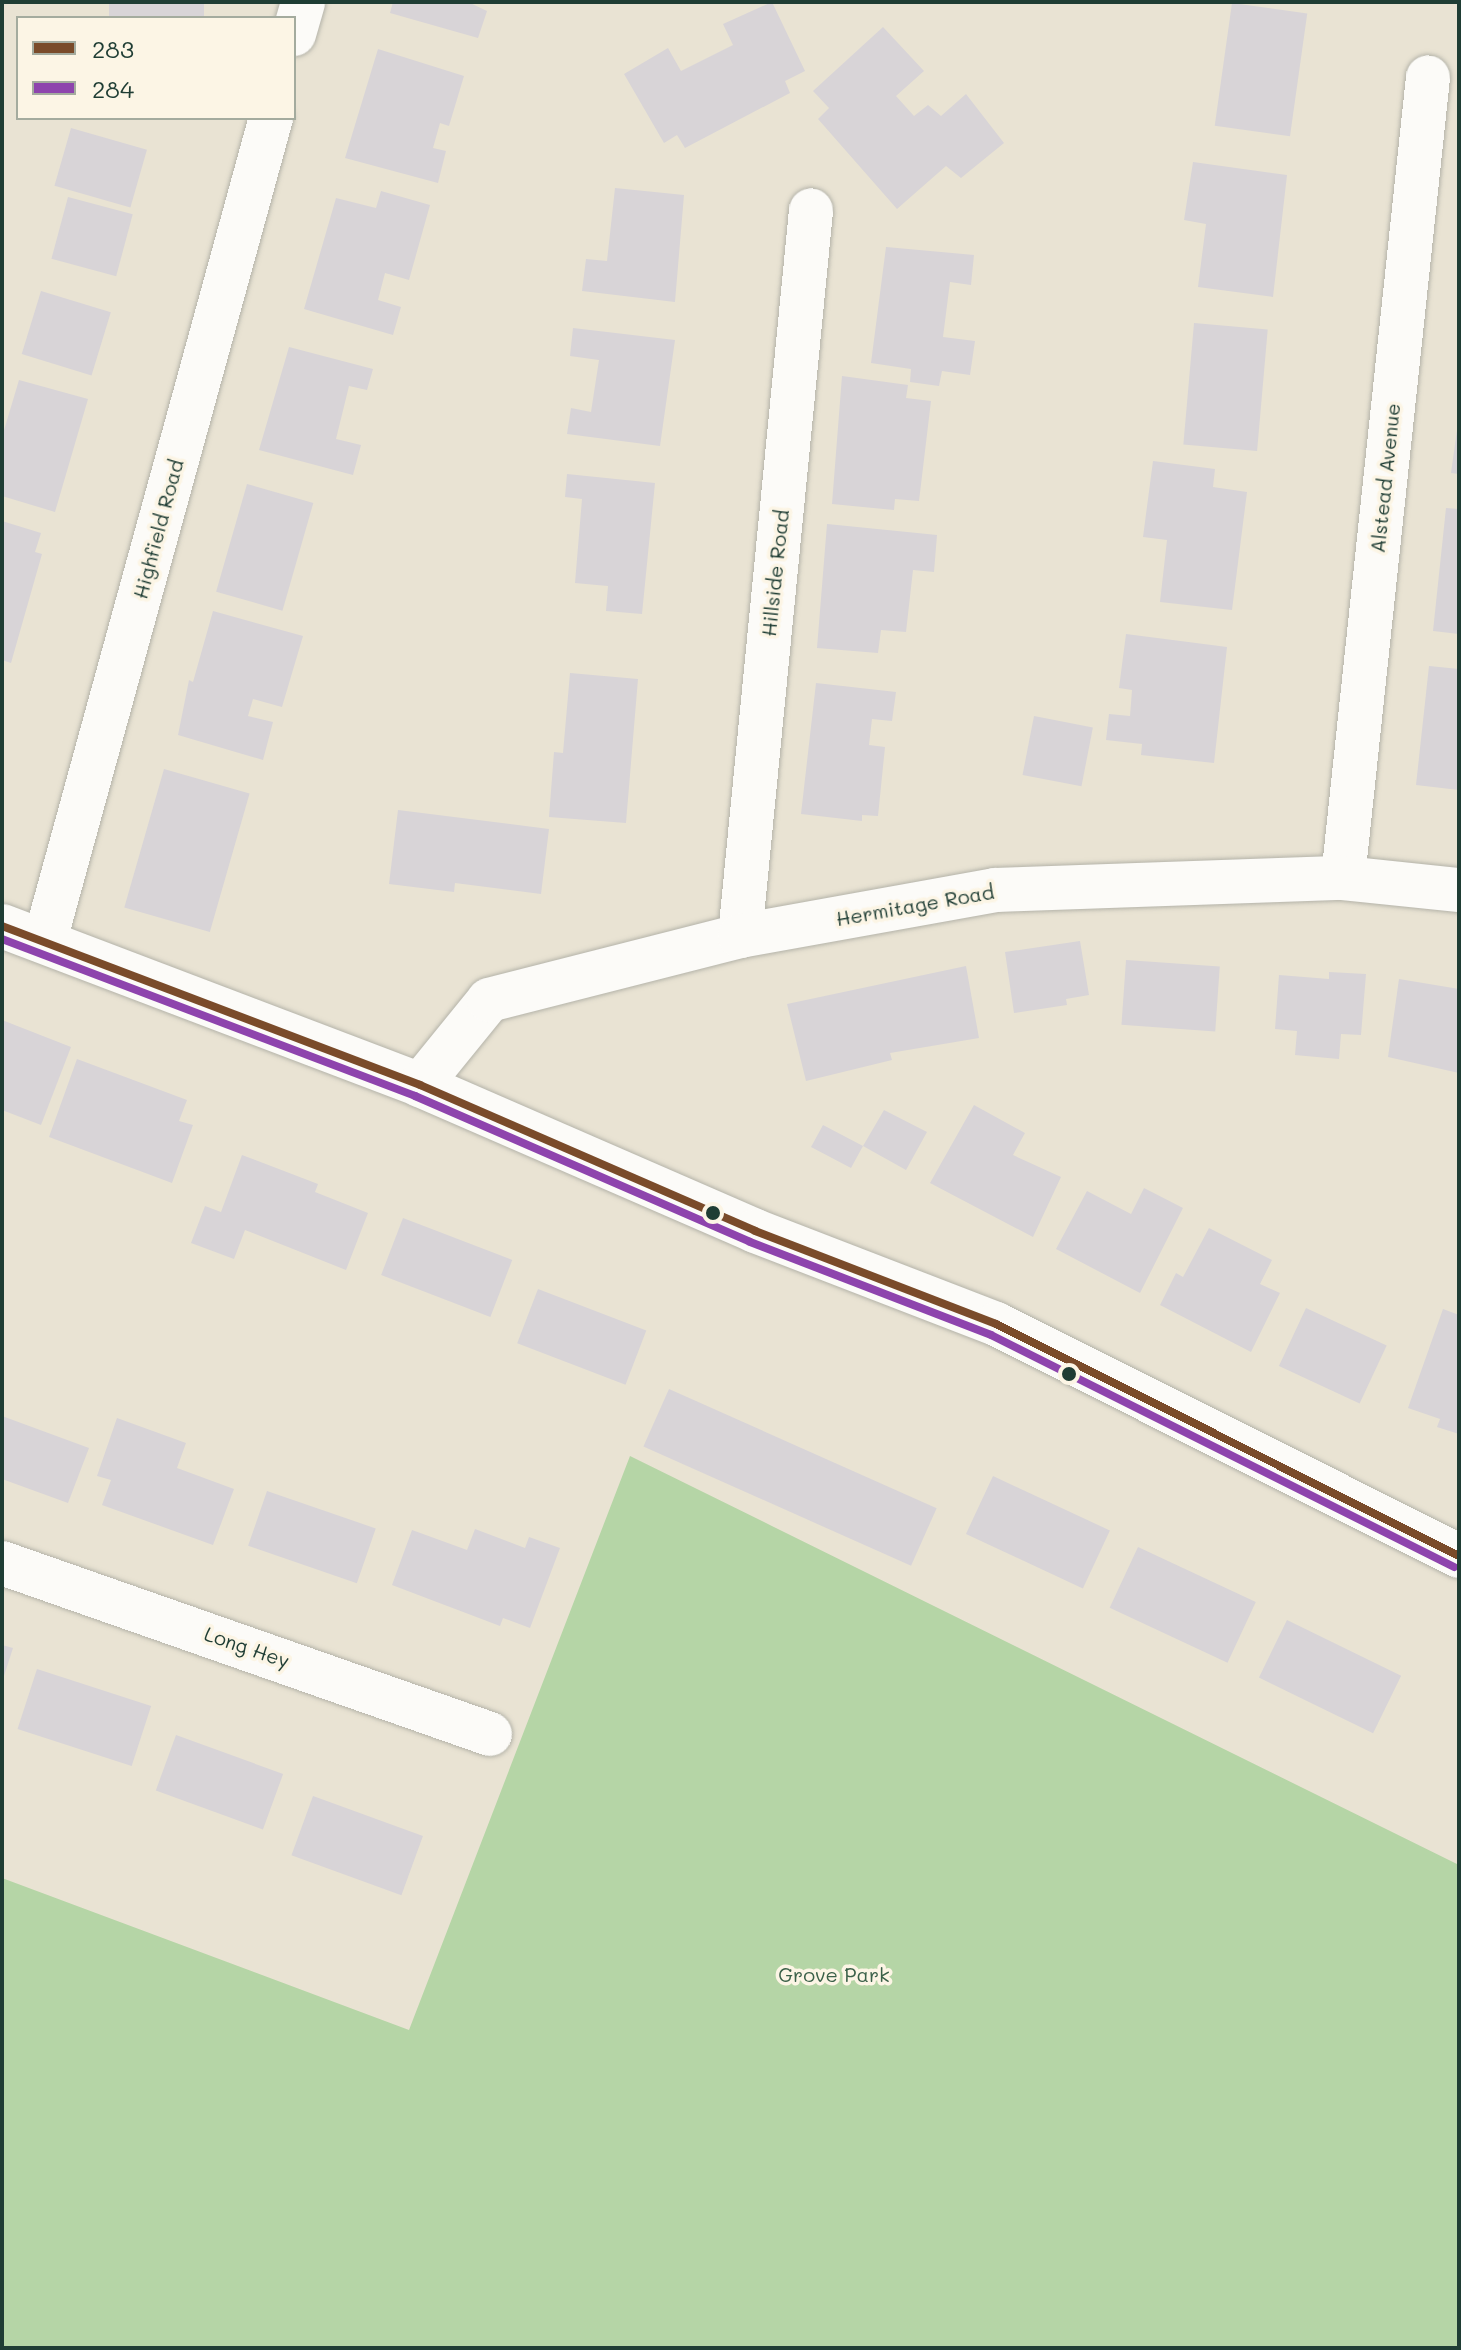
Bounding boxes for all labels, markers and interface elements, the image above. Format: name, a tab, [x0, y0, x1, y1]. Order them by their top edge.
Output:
legend	[16, 16, 296, 120]
text: 283	[92, 33, 134, 64]
text: 284	[92, 73, 134, 104]
street label: Alstead Avenue	[1365, 402, 1405, 554]
street label: Highfield Road	[128, 457, 188, 601]
street label: Hillside Road	[756, 508, 794, 638]
street label: Hermitage Road	[834, 879, 996, 931]
unlabelled marker	[705, 1205, 721, 1221]
unlabelled marker	[1061, 1366, 1077, 1382]
street label: Long Hey	[201, 1621, 293, 1673]
park label: Grove Park	[778, 1962, 890, 1986]

